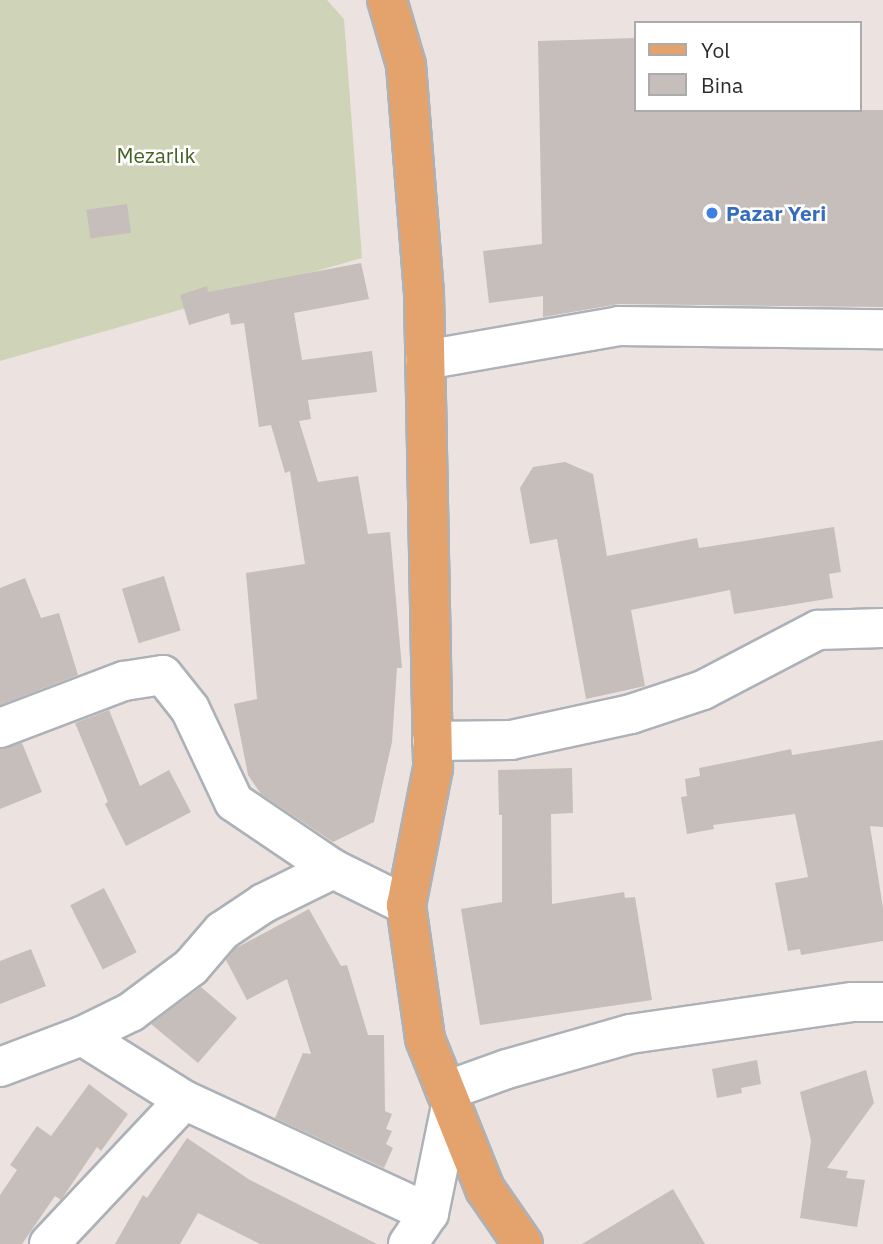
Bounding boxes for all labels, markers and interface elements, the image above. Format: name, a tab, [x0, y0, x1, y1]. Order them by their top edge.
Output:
legend	[634, 21, 862, 112]
text: Yol	[701, 36, 730, 64]
text: Bina	[701, 71, 743, 99]
park label: Mezarlık	[116, 142, 196, 168]
place label: Pazar Yeri	[726, 200, 826, 226]
marker: Pazar Yeri	[704, 205, 720, 221]

